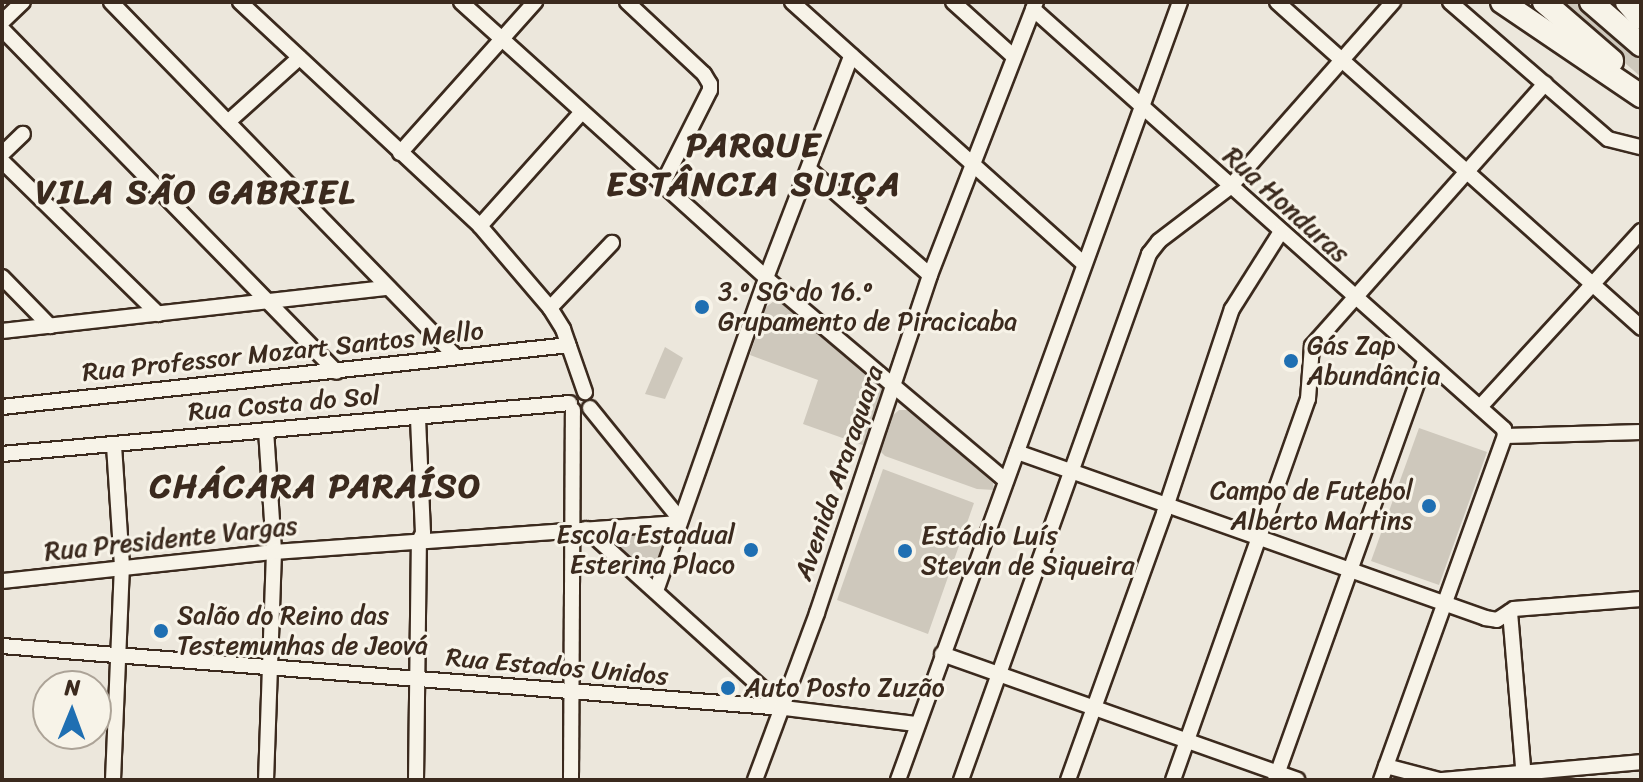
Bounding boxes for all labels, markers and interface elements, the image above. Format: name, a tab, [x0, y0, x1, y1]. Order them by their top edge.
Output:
district label: PARQUE ESTÂNCIA SUIÇA	[610, 125, 898, 204]
street label: Rua Honduras	[1217, 140, 1355, 270]
district label: VILA SÃO GABRIEL	[37, 173, 355, 213]
place label: 3.º SG do 16.º Grupamento de Piracicaba	[718, 276, 1017, 338]
marker: 3.º SG do 16.º Grupamento de Piracicaba	[693, 298, 711, 316]
street label: Rua Professor Mozart Santos Mello	[81, 315, 485, 389]
place label: Gás Zap Abundância	[1307, 330, 1440, 392]
marker: Gás Zap Abundância	[1282, 352, 1300, 370]
street label: Avenida Araraquara	[788, 362, 890, 584]
street label: Rua Costa do Sol	[187, 380, 381, 428]
district label: CHÁCARA PARAÍSO	[152, 467, 480, 507]
place label: Campo de Futebol Alberto Martins	[1209, 475, 1413, 536]
marker: Campo de Futebol Alberto Martins	[1420, 497, 1438, 515]
street label: Rua Presidente Vargas	[43, 510, 299, 568]
place label: Escola Estadual Esterina Placo	[556, 519, 735, 580]
place label: Estádio Luís Stevan de Siqueira	[921, 520, 1135, 582]
marker: Escola Estadual Esterina Placo	[742, 541, 760, 559]
marker: Estádio Luís Stevan de Siqueira	[896, 542, 914, 560]
place label: Salão do Reino das Testemunhas de Jeová	[177, 600, 429, 662]
marker: Salão do Reino das Testemunhas de Jeová	[152, 622, 170, 640]
street label: Rua Estados Unidos	[445, 642, 669, 692]
text: N	[64, 668, 80, 707]
north arrow	[32, 670, 112, 750]
place label: Auto Posto Zuzão	[744, 672, 945, 704]
marker: Auto Posto Zuzão	[719, 679, 737, 697]

